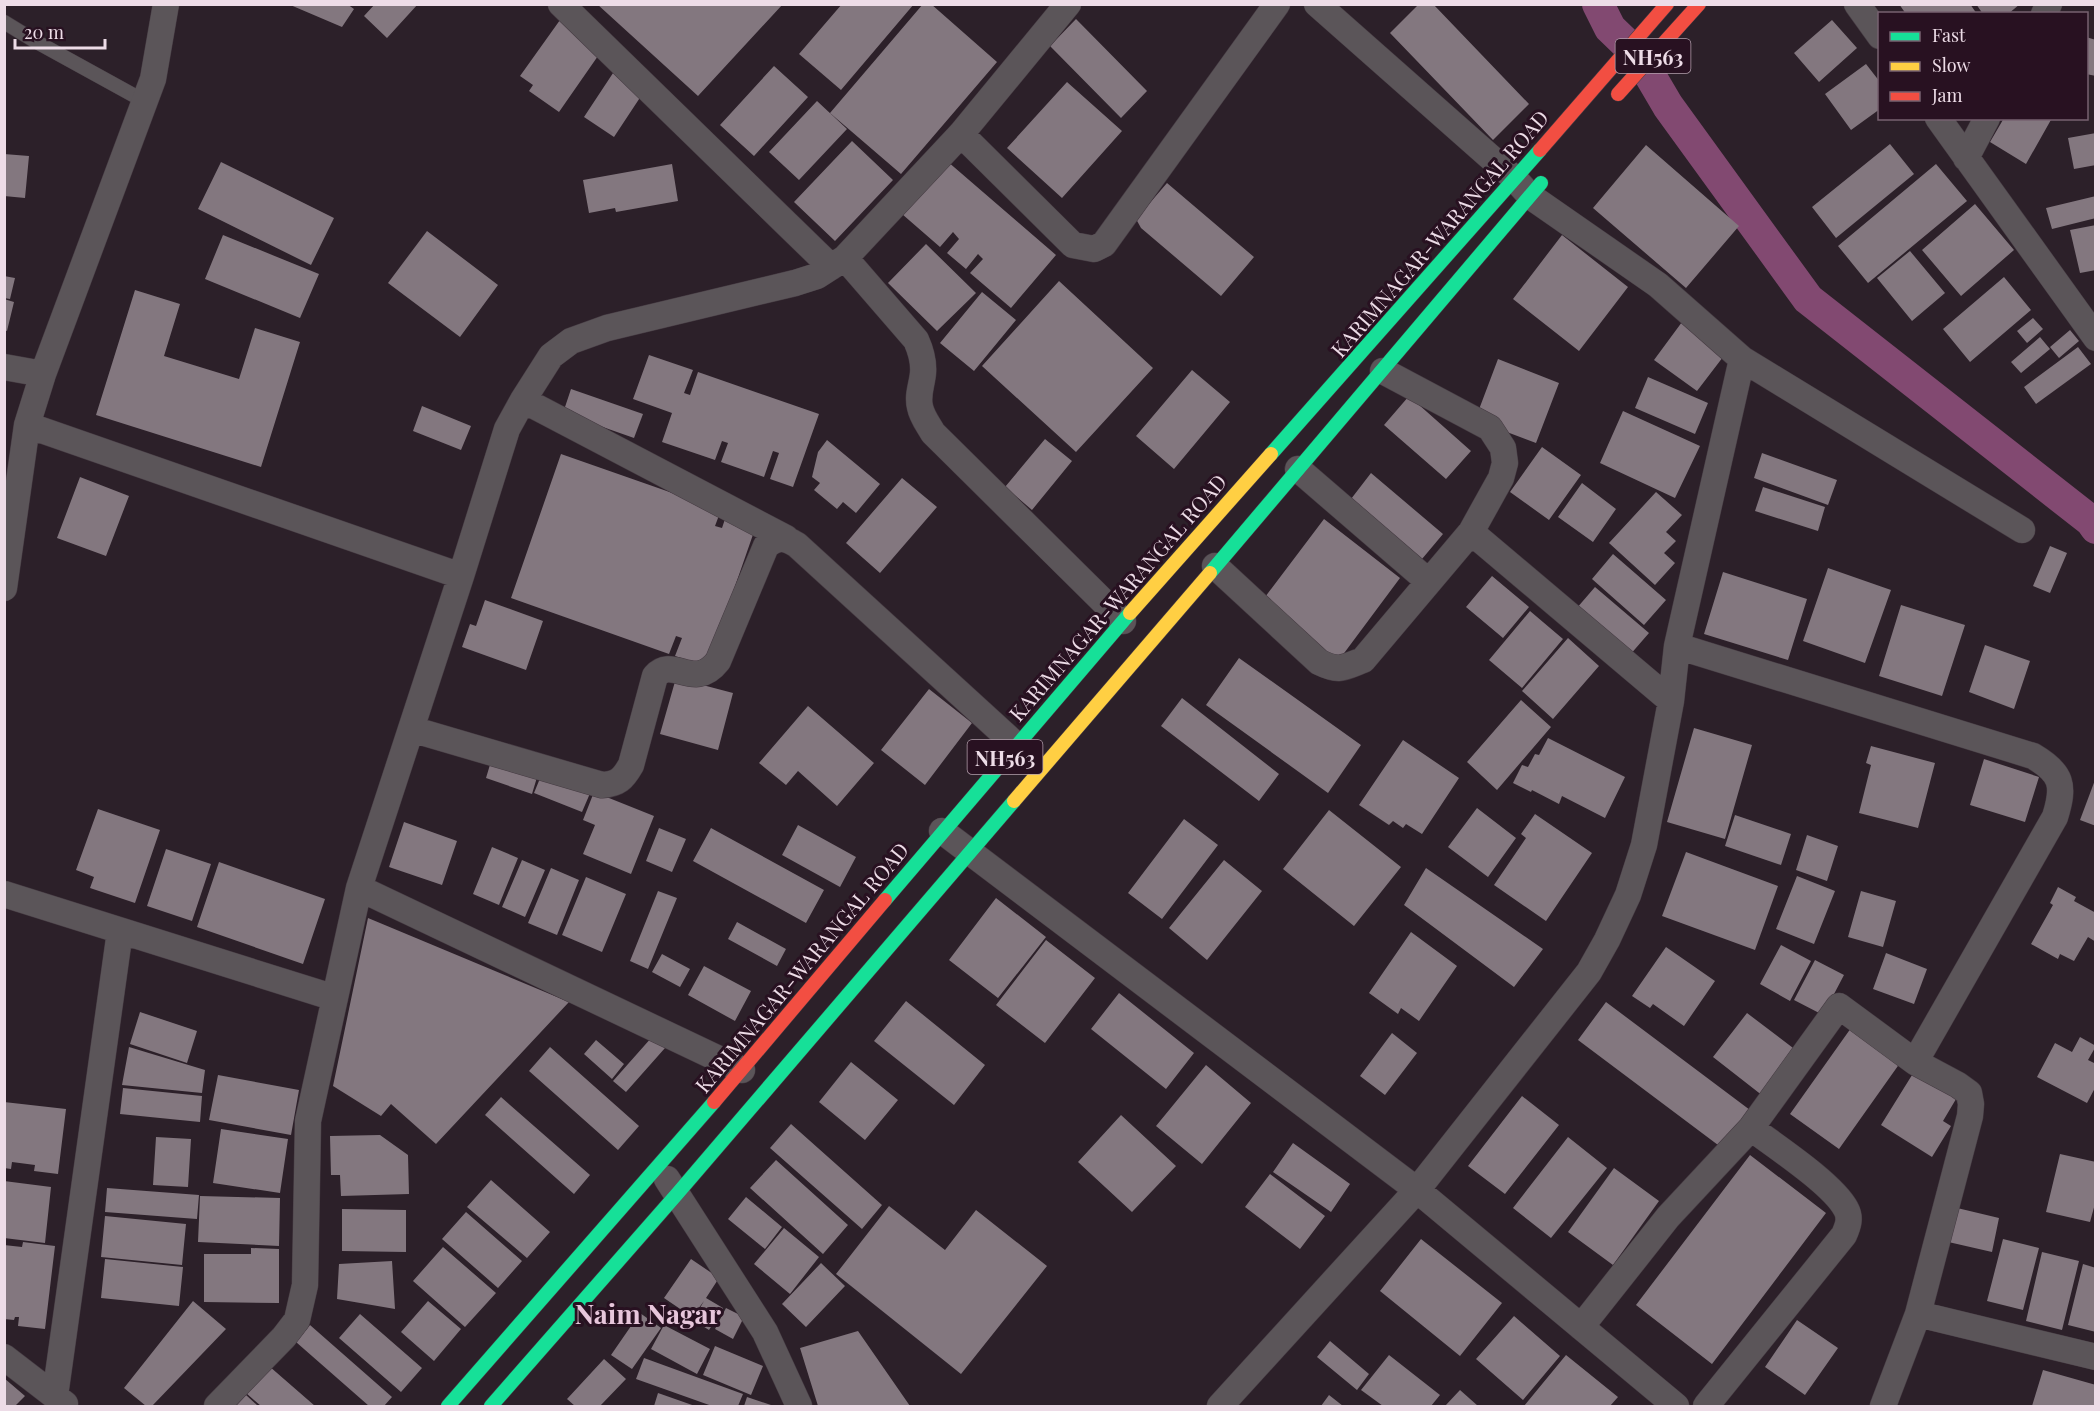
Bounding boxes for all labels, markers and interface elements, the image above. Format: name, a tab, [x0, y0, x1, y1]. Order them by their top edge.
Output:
scale bar	[15, 12, 105, 50]
legend	[1878, 12, 2088, 120]
text: 20 m	[24, 20, 64, 44]
text: Fast	[1932, 23, 1966, 47]
road number: NH563	[1616, 39, 1690, 73]
text: Slow	[1932, 53, 1970, 77]
text: Jam	[1931, 83, 1962, 107]
street label: KARIMNAGAR-WARANGAL ROAD	[1324, 104, 1554, 362]
street label: KARIMNAGAR-WARANGAL ROAD	[1002, 468, 1232, 726]
road number: NH563	[968, 740, 1042, 774]
street label: KARIMNAGAR-WARANGAL ROAD	[688, 836, 914, 1098]
district label: Naim Nagar	[575, 1295, 722, 1331]

